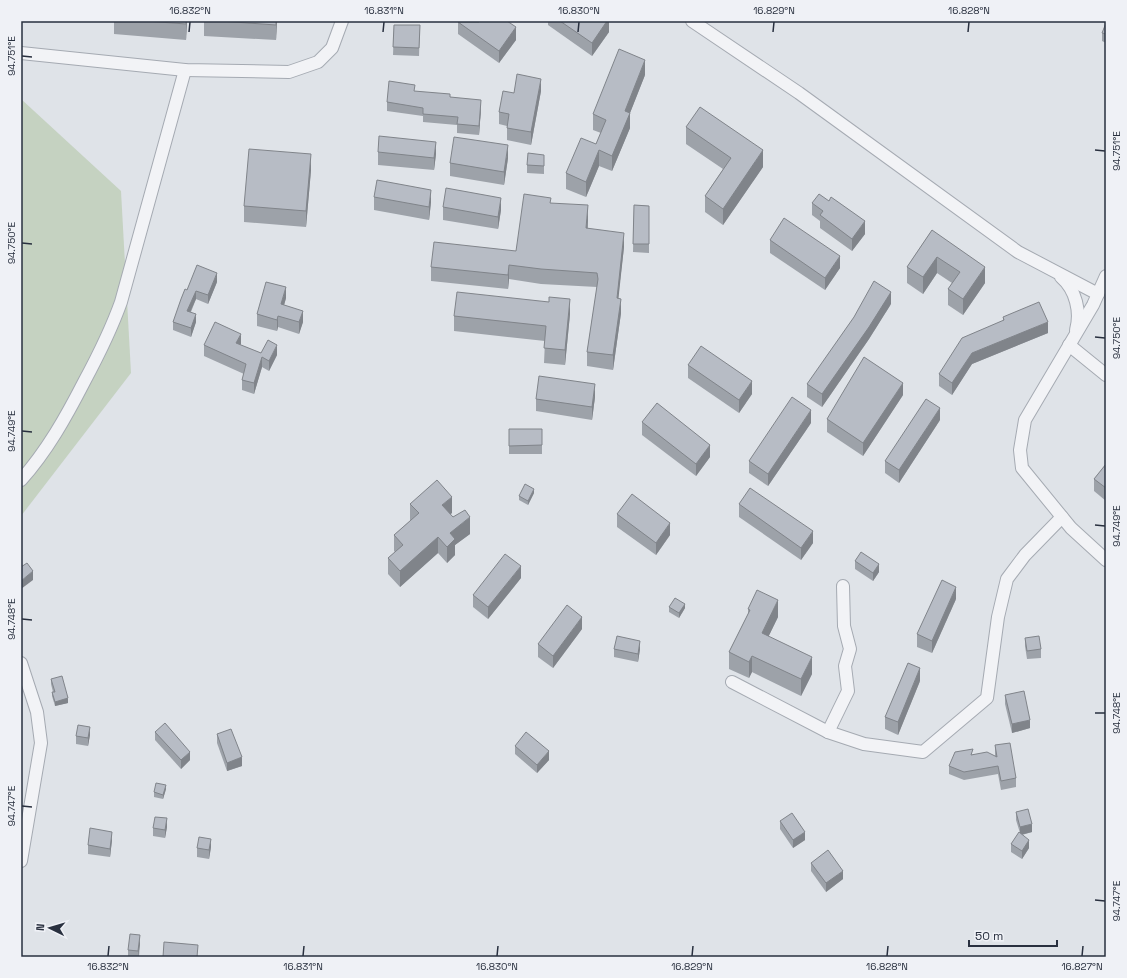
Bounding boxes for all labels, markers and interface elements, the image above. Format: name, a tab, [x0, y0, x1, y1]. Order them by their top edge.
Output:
text: 16.832°N	[169, 4, 211, 17]
text: 16.831°N	[364, 4, 404, 17]
text: 16.830°N	[558, 4, 600, 17]
text: 16.829°N	[753, 4, 795, 17]
text: 16.828°N	[948, 4, 990, 17]
text: 94.751°E	[5, 36, 18, 76]
text: 94.751°E	[1110, 131, 1123, 171]
text: 94.750°E	[5, 222, 18, 264]
text: 94.750°E	[1110, 317, 1123, 359]
text: 94.749°E	[5, 410, 18, 452]
text: 94.749°E	[1110, 505, 1123, 547]
text: 94.748°E	[5, 598, 18, 640]
text: 94.748°E	[1110, 692, 1123, 734]
text: 94.747°E	[5, 785, 18, 826]
text: 94.747°E	[1110, 880, 1123, 921]
north arrow	[30, 908, 70, 948]
scale bar	[969, 922, 1057, 948]
text: N	[33, 923, 47, 931]
text: 50 m	[975, 928, 1003, 944]
text: 16.832°N	[87, 960, 129, 973]
text: 16.831°N	[283, 960, 323, 973]
text: 16.830°N	[476, 960, 518, 973]
text: 16.829°N	[671, 960, 713, 973]
text: 16.828°N	[866, 960, 908, 973]
text: 16.827°N	[1061, 960, 1103, 973]

